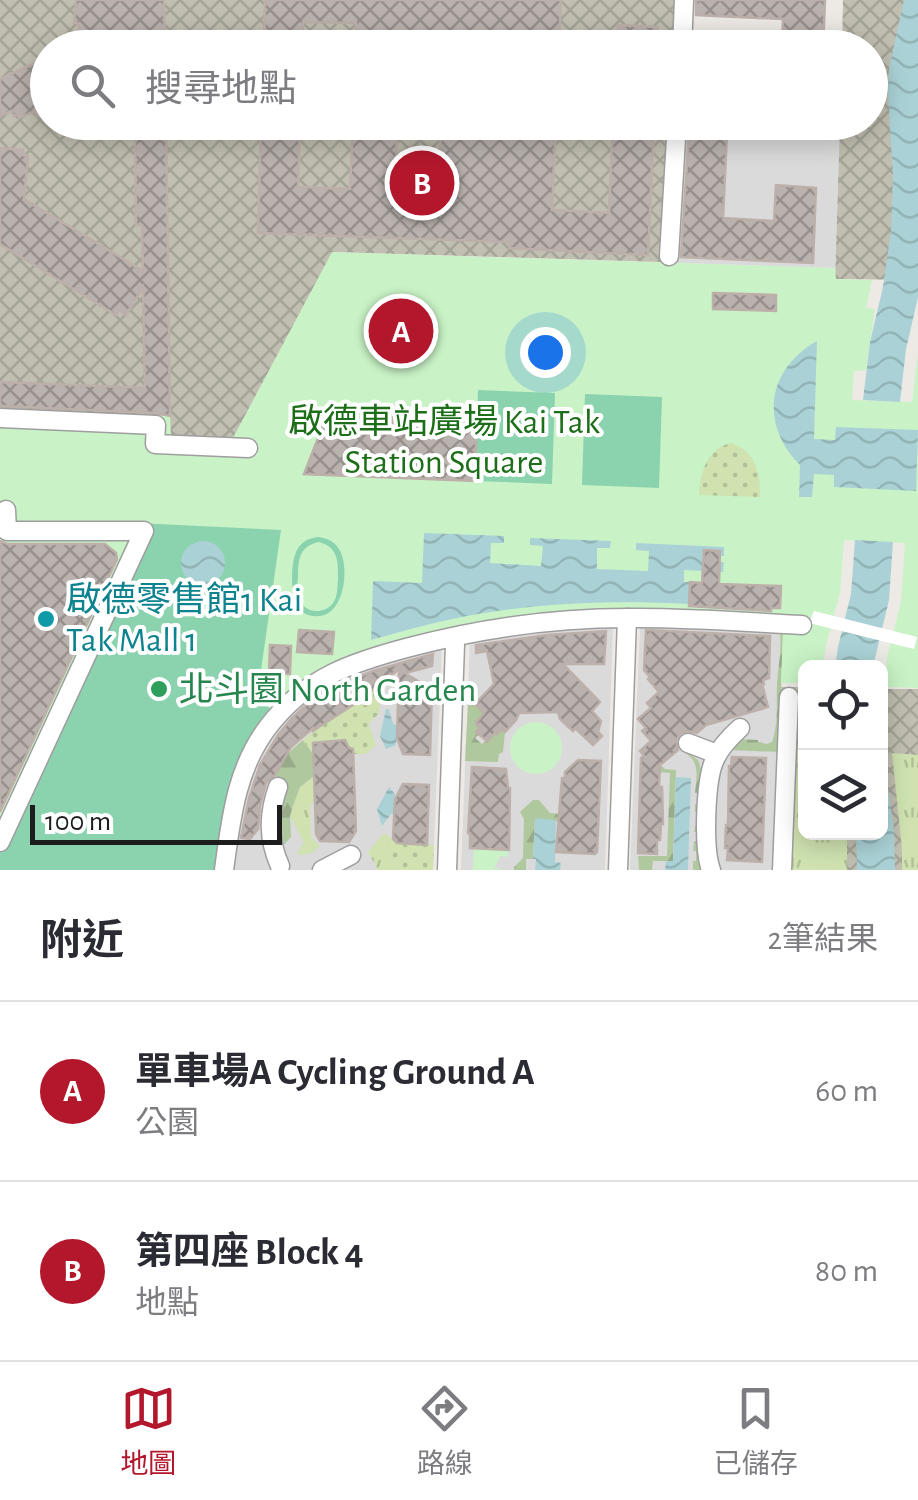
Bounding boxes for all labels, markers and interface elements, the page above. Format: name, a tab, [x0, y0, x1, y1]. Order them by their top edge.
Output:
search box	[30, 30, 888, 140]
icon: search	[65, 58, 120, 113]
text: 搜尋地點	[145, 71, 297, 109]
pin: B	[390, 146, 454, 220]
pin: A	[368, 294, 434, 368]
your location	[520, 327, 571, 378]
park label: 啟德車站廣場 Kai Tak Station Square	[288, 403, 600, 480]
place label: 啟德零售館1 Kai Tak Mall 1	[66, 581, 302, 658]
marker: 啟德零售館1 Kai Tak Mall 1	[35, 608, 57, 630]
map controls	[798, 660, 888, 840]
button: locate	[798, 660, 888, 750]
place label: 北斗園 North Garden	[179, 671, 476, 708]
marker: 北斗園 North Garden	[148, 678, 170, 700]
button: layers	[798, 750, 888, 840]
scale bar	[30, 800, 282, 844]
text: 100 m	[45, 808, 111, 836]
text: 附近	[40, 920, 124, 962]
text: 2筆結果	[767, 923, 878, 955]
text: 單車場A Cycling Ground A	[135, 1054, 535, 1092]
text: A	[63, 1075, 82, 1107]
text: 60 m	[815, 1075, 878, 1107]
text: 公園	[135, 1107, 199, 1139]
text: 第四座 Block 4	[135, 1234, 364, 1272]
text: B	[63, 1255, 82, 1287]
text: 80 m	[815, 1255, 878, 1287]
text: 地點	[135, 1287, 199, 1319]
tab: 地圖	[120, 1381, 176, 1482]
tab: 路線	[417, 1381, 473, 1482]
tab: 已儲存	[714, 1381, 798, 1482]

